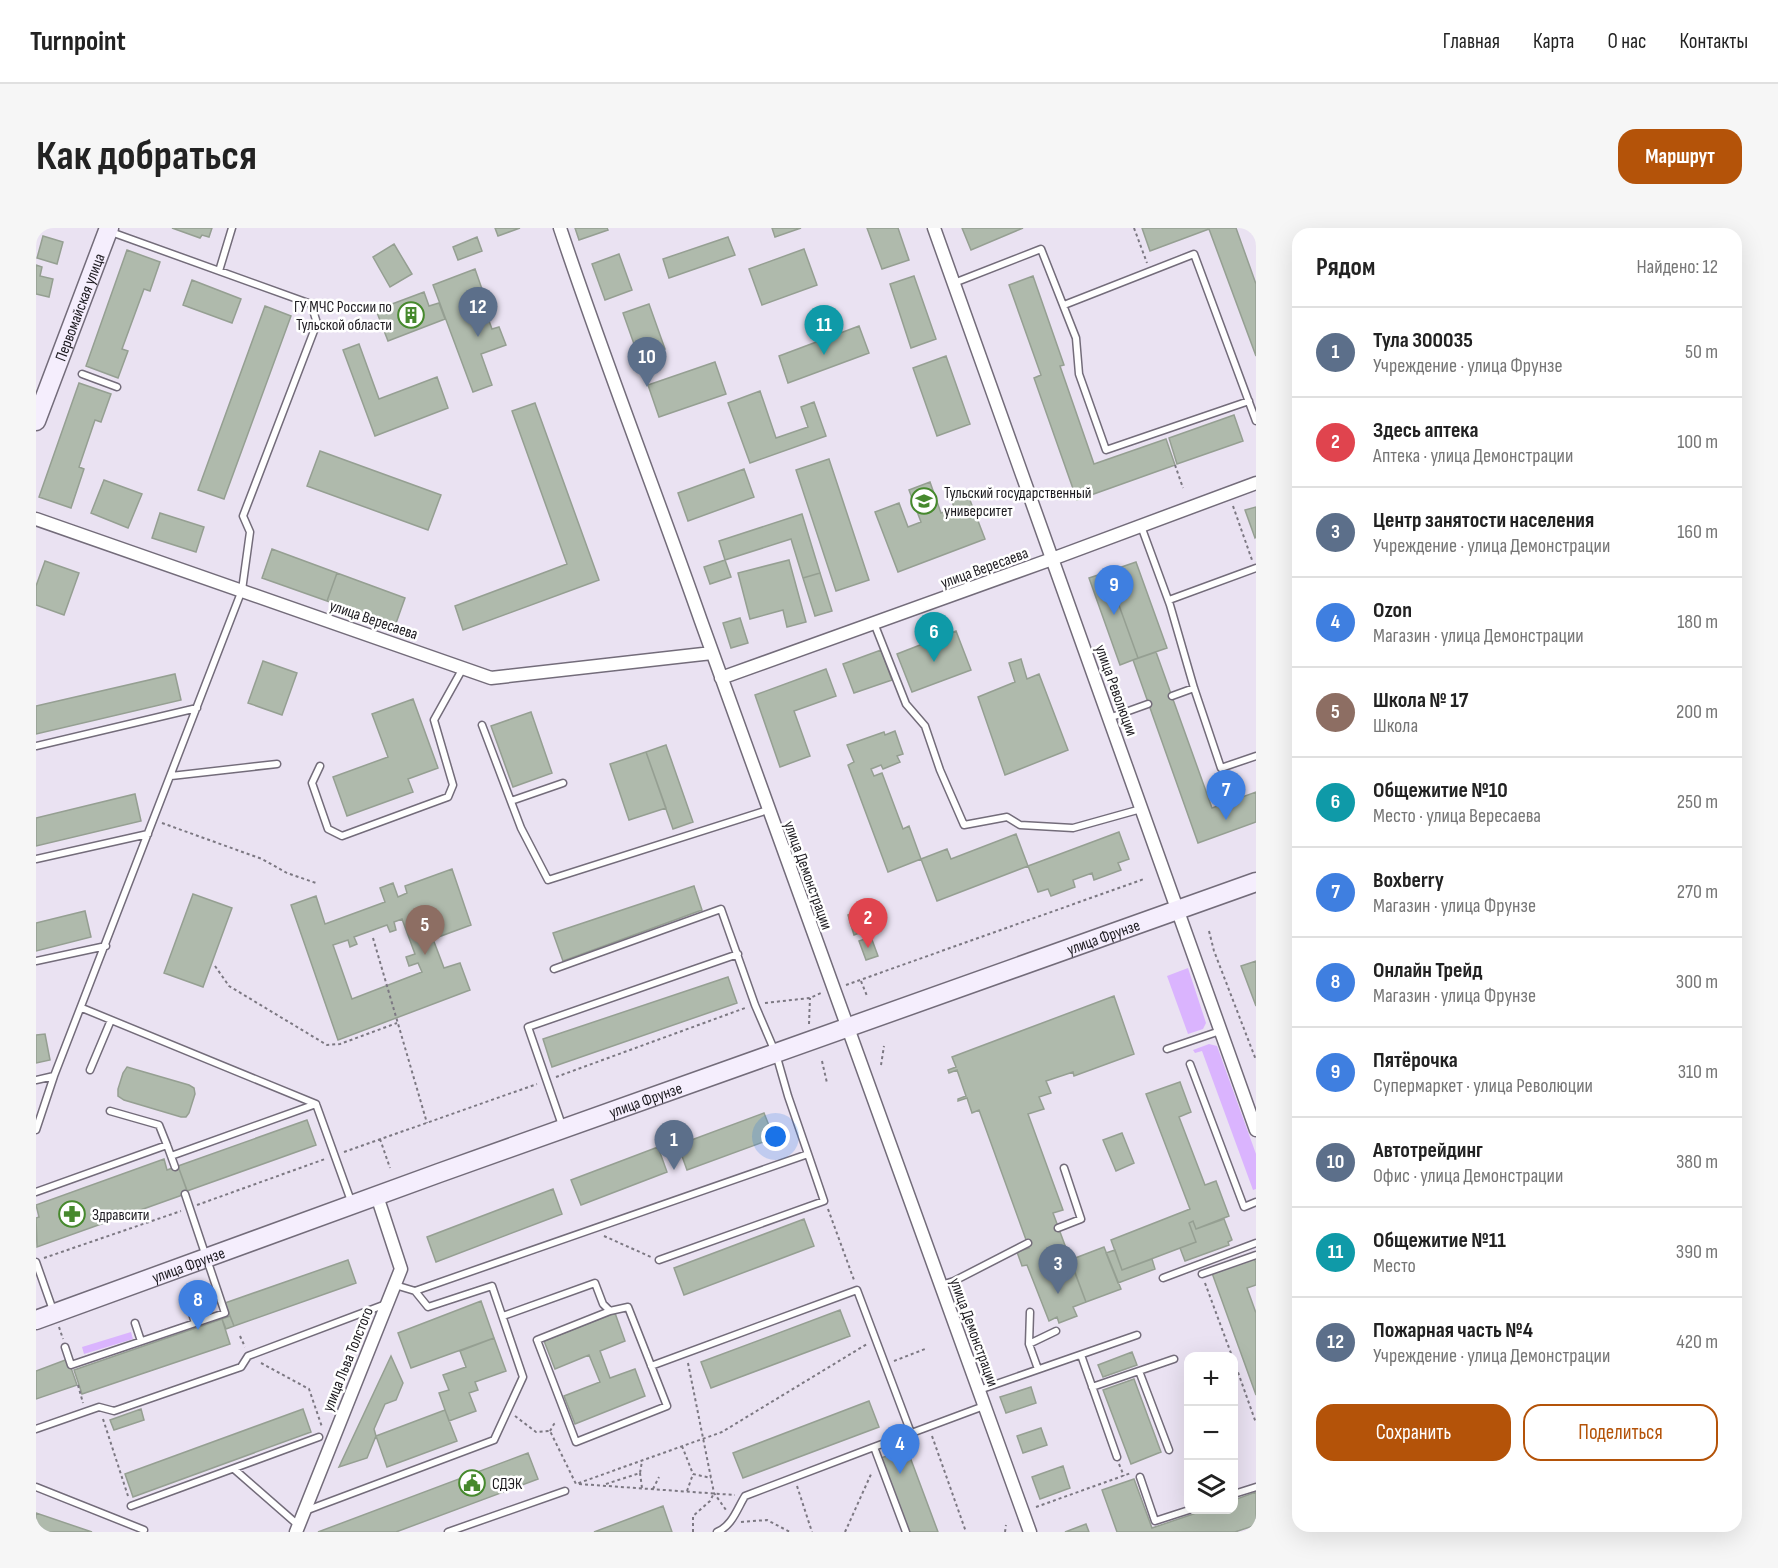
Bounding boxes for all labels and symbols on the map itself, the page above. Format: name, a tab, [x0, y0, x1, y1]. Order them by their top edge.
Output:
street label: Первомайская улица	[52, 251, 110, 364]
pin: 12	[458, 288, 498, 337]
place label: ГУ МЧС России по Тульской области	[294, 298, 392, 335]
building icon: ГУ МЧС России по Тульской области	[396, 300, 426, 330]
pin: 11	[804, 306, 844, 355]
pin: 10	[628, 338, 666, 387]
place label: Тульский государственный университет	[944, 484, 1091, 521]
school or university icon: Тульский государственный университет	[909, 486, 939, 516]
street label: улица Вересаева	[938, 544, 1031, 593]
pin: 9	[1094, 566, 1134, 615]
street label: улица Вересаева	[327, 596, 420, 644]
pin: 6	[914, 612, 954, 662]
street label: улица Революции	[1090, 642, 1141, 739]
pin: 7	[1206, 770, 1246, 820]
street label: улица Демонстрации	[779, 819, 836, 932]
pin: 2	[848, 898, 888, 948]
pin: 5	[406, 906, 444, 955]
street label: улица Фрунзе	[1065, 916, 1143, 960]
street label: улица Фрунзе	[607, 1079, 685, 1123]
pin: 1	[654, 1120, 694, 1170]
your location	[761, 1122, 790, 1151]
pharmacy icon: Здравсити	[57, 1199, 87, 1229]
place label: Здравсити	[92, 1206, 150, 1225]
street label: улица Фрунзе	[150, 1244, 228, 1288]
pin: 3	[1038, 1244, 1078, 1294]
street label: улица Демонстрации	[945, 1276, 1002, 1389]
pin: 8	[178, 1280, 218, 1330]
street label: улица Льва Толстого	[319, 1305, 378, 1415]
pin: 4	[880, 1424, 920, 1474]
public building icon: СДЭК	[457, 1468, 487, 1498]
place label: СДЭК	[492, 1475, 523, 1494]

